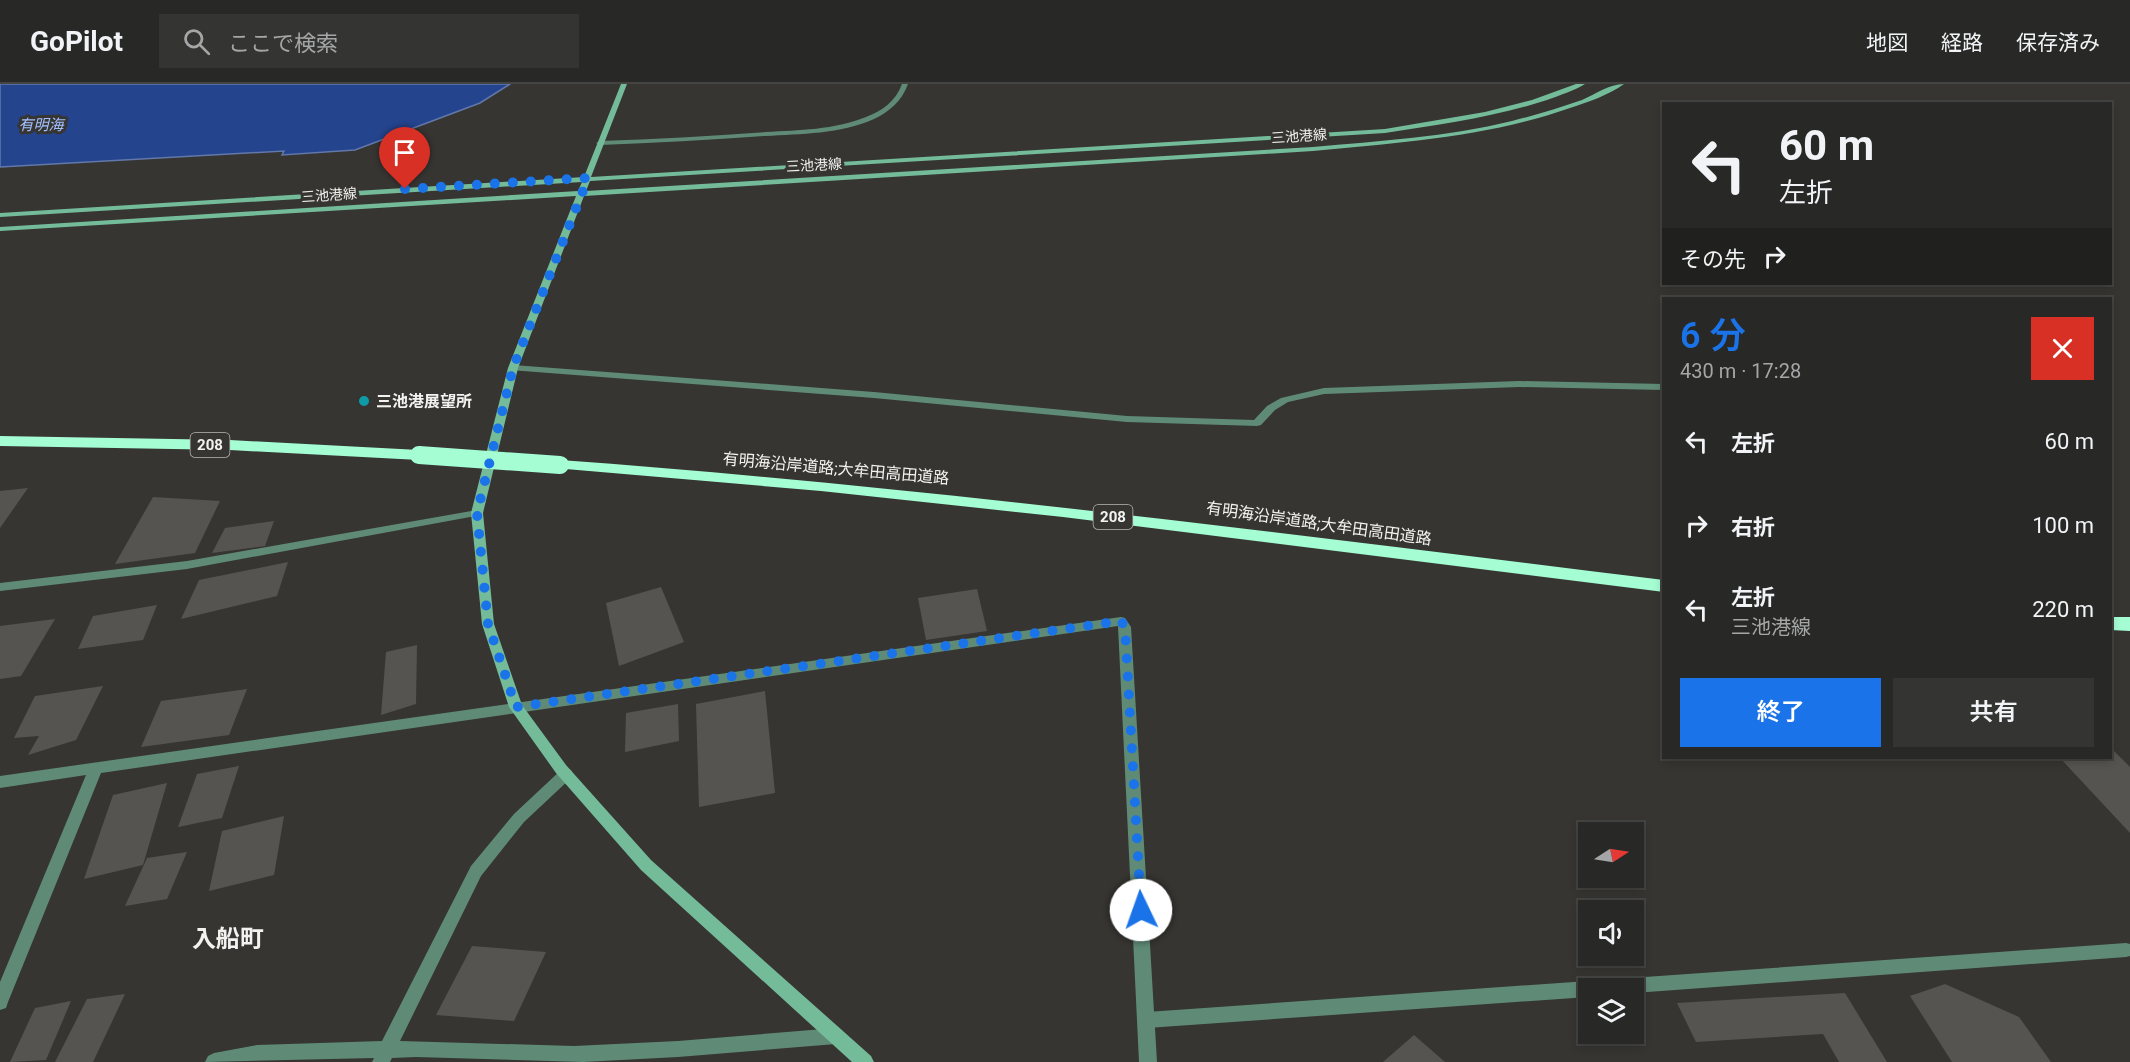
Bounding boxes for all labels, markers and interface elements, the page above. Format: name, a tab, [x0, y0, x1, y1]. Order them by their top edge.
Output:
search box	[159, 14, 579, 68]
text: GoPilot	[30, 25, 123, 58]
icon: search	[180, 25, 213, 58]
text: ここで検索	[228, 31, 338, 56]
text: 地図	[1866, 31, 1908, 55]
text: 経路	[1941, 31, 1983, 55]
text: 保存済み	[2016, 31, 2100, 55]
water label: 有明海	[18, 116, 65, 134]
text: 60 m	[1779, 121, 1874, 170]
street label: 三池港線	[1271, 126, 1327, 146]
icon: left	[1680, 126, 1758, 204]
pin	[379, 127, 430, 189]
icon: arrive	[388, 136, 421, 169]
street label: 三池港線	[786, 156, 842, 174]
text: 左折	[1779, 177, 1833, 209]
street label: 三池港線	[301, 185, 357, 205]
icon: right	[1758, 240, 1791, 273]
text: その先	[1680, 247, 1746, 272]
text: 6 分	[1680, 315, 1746, 357]
button: close	[2031, 317, 2094, 380]
text: 430 m · 17:28	[1680, 359, 1801, 383]
place label: 三池港展望所	[376, 392, 472, 411]
marker: 三池港展望所	[357, 394, 371, 408]
icon: left	[1680, 425, 1713, 458]
text: 60 m	[2045, 429, 2094, 454]
text: 左折	[1731, 431, 1775, 456]
road number: 208	[190, 433, 230, 457]
street label: 有明海沿岸道路;大牟田高田道路	[722, 449, 950, 488]
street label: 有明海沿岸道路;大牟田高田道路	[1205, 498, 1433, 549]
road number: 208	[1094, 505, 1132, 529]
icon: right	[1680, 509, 1713, 542]
text: 100 m	[2032, 513, 2094, 538]
text: 右折	[1731, 515, 1775, 540]
text: 左折	[1731, 585, 1775, 610]
icon: left	[1680, 593, 1713, 626]
text: 220 m	[2032, 597, 2094, 622]
text: 三池港線	[1731, 615, 1811, 639]
button: 終了	[1680, 678, 1881, 747]
button: 共有	[1893, 678, 2094, 747]
north arrow	[1578, 822, 1644, 888]
map controls	[1578, 822, 1644, 1044]
position arrow	[1109, 878, 1173, 942]
button: sound	[1578, 900, 1644, 966]
district label: 入船町	[192, 925, 264, 953]
button: layers	[1578, 978, 1644, 1044]

